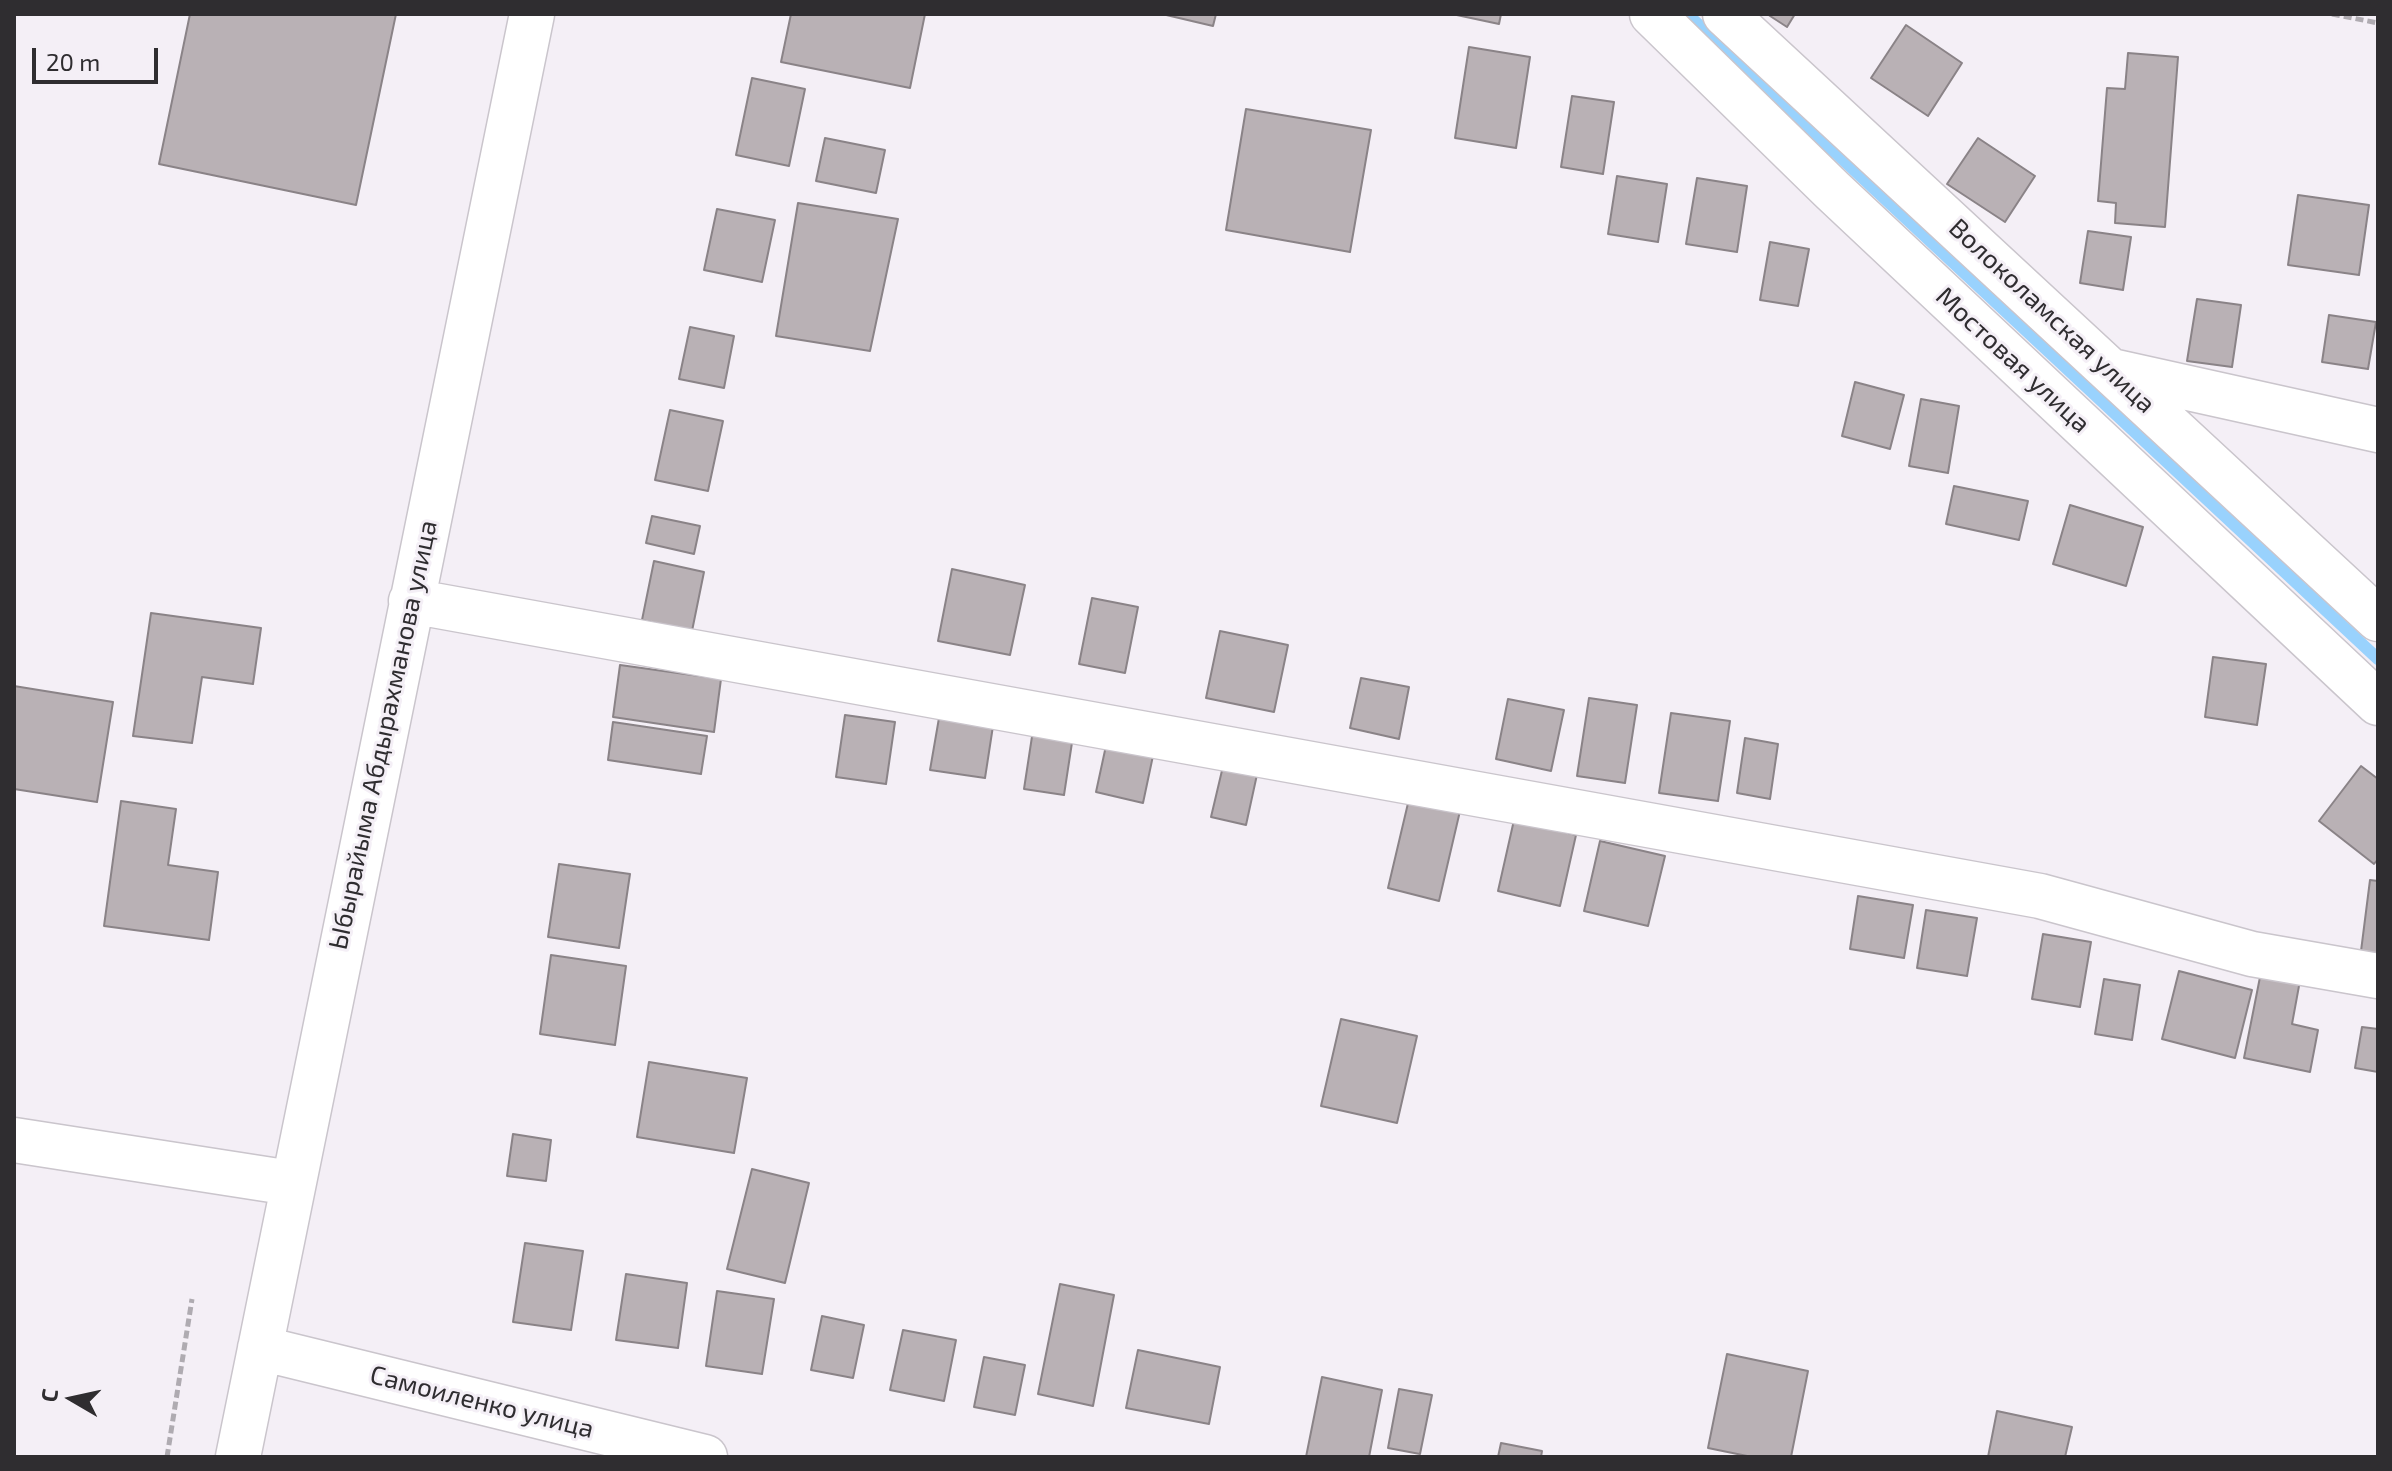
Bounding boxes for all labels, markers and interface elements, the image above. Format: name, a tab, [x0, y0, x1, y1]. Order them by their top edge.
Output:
scale bar	[36, 32, 162, 82]
text: 20 m	[46, 47, 100, 76]
street label: Волоколамская улица	[1942, 212, 2162, 420]
street label: Мостовая улица	[1930, 281, 2096, 439]
street label: Ыбырайыма Абдырахманова улица	[322, 517, 444, 953]
north arrow	[32, 1359, 112, 1439]
street label: Самоиленко улица	[367, 1359, 597, 1445]
text: С	[34, 1387, 62, 1404]

